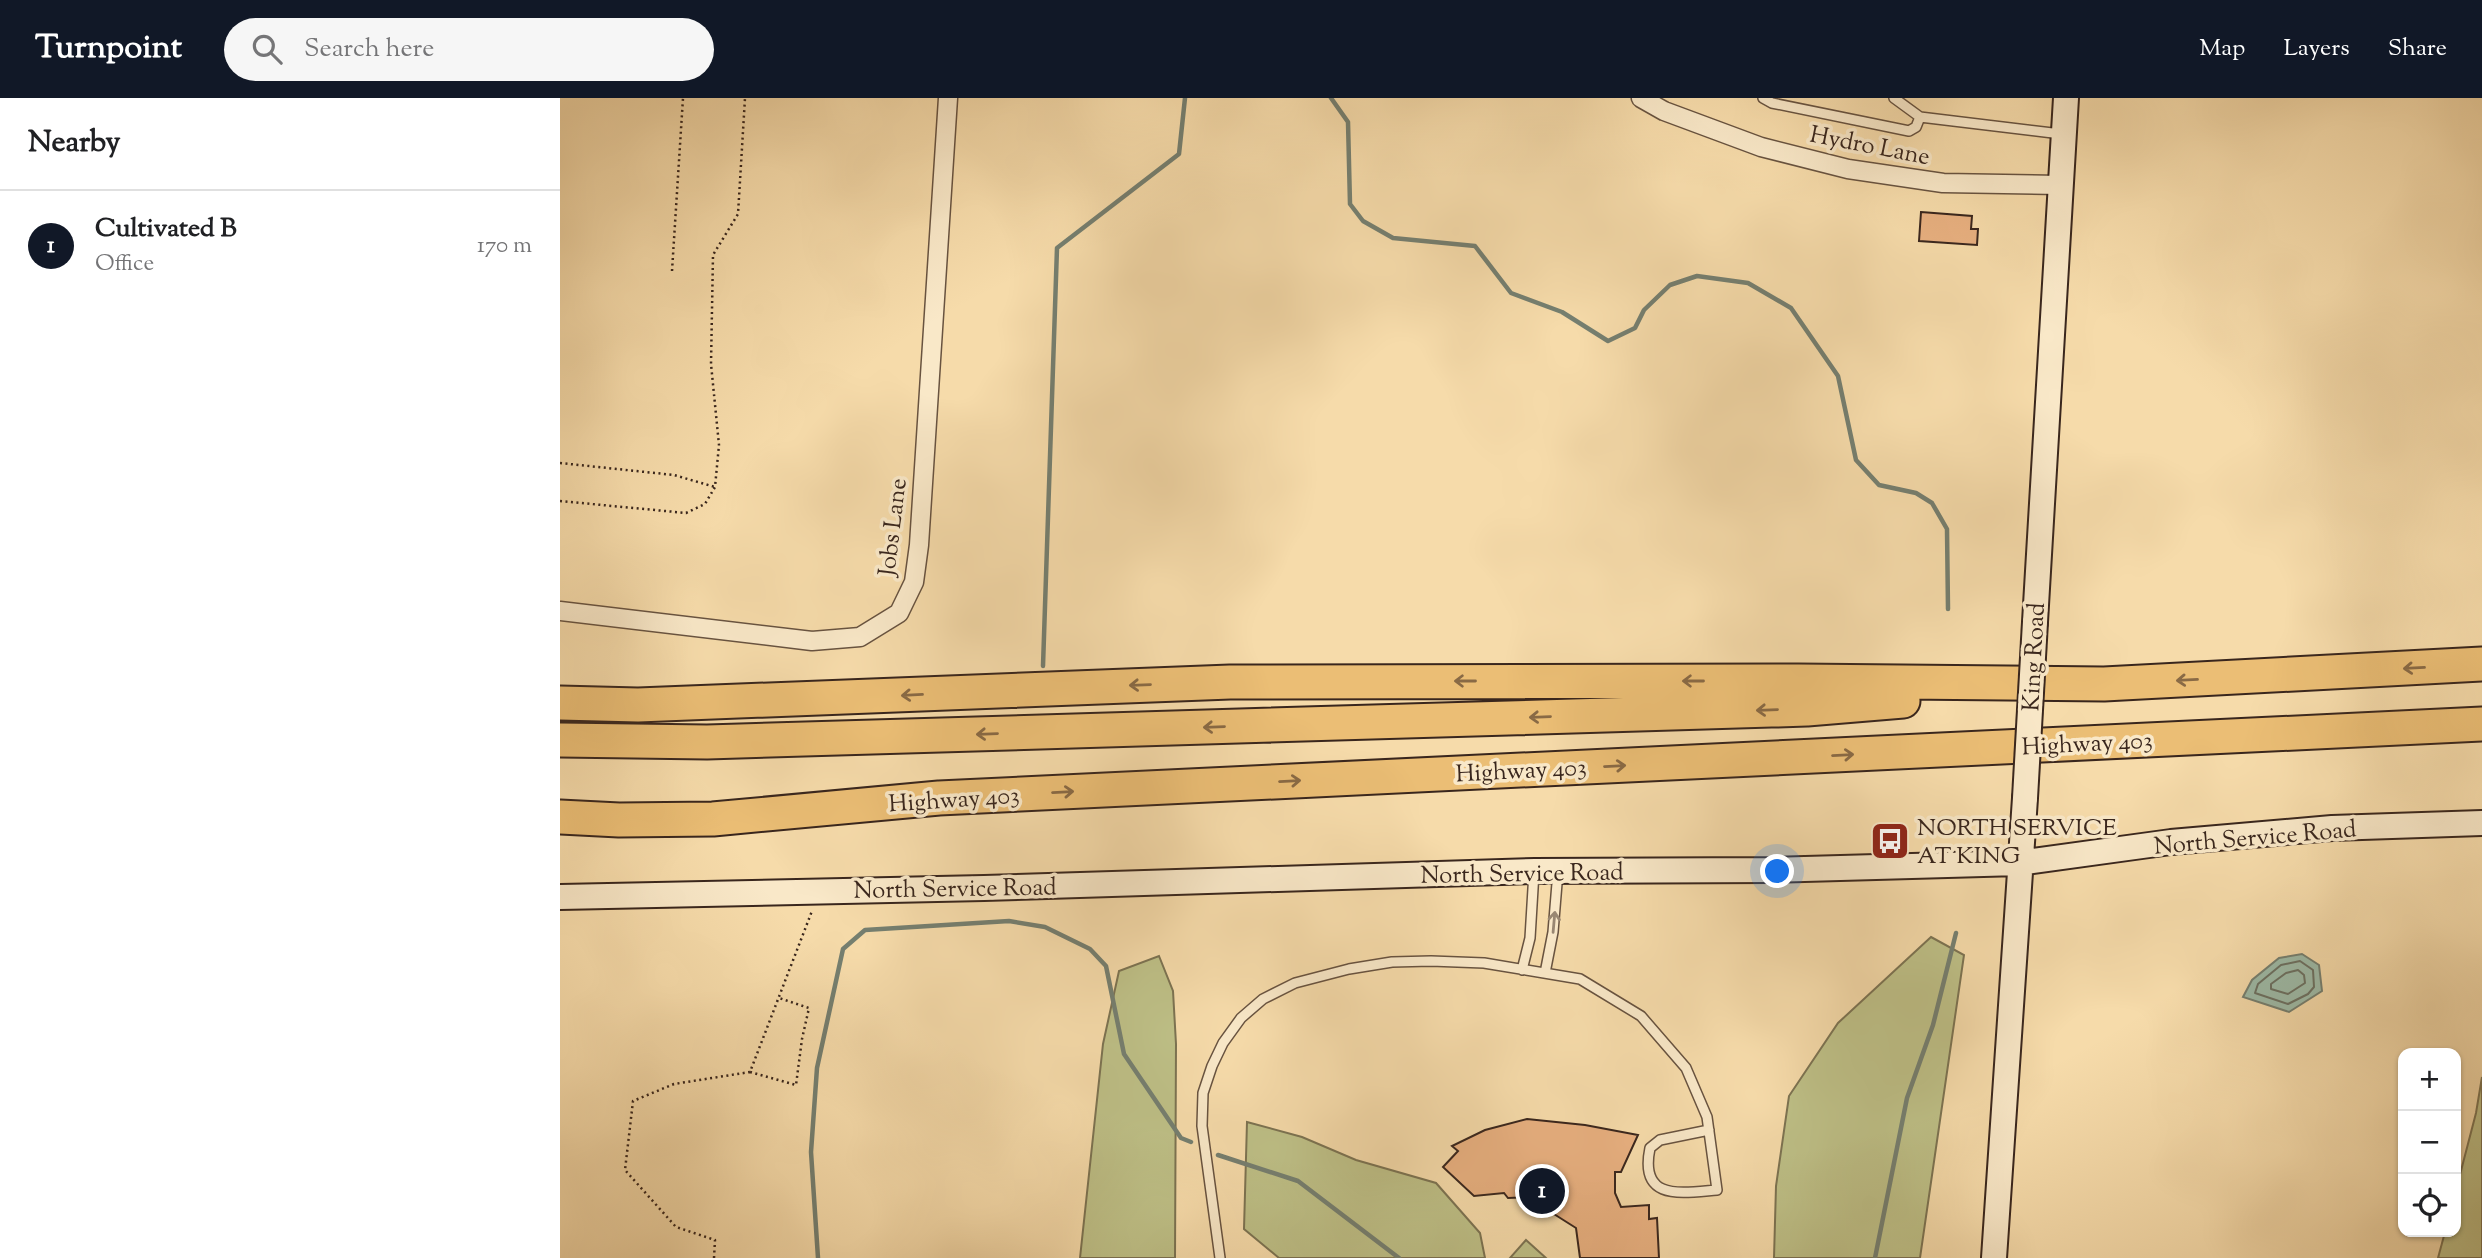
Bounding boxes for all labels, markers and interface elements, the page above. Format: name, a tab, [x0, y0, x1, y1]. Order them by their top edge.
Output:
search box	[224, 18, 714, 81]
text: Turnpoint	[35, 25, 182, 73]
icon: search	[248, 30, 286, 68]
text: Search here	[304, 31, 434, 68]
text: Map	[2199, 32, 2245, 66]
text: Layers	[2283, 32, 2350, 66]
text: Share	[2388, 32, 2447, 66]
street label: Hydro Lane	[1807, 119, 1933, 175]
text: Nearby	[28, 122, 120, 165]
text: Cultivated B	[95, 211, 237, 248]
text: 1	[47, 230, 55, 263]
text: 170 m	[477, 230, 532, 263]
text: Office	[95, 248, 154, 281]
street label: Jobs Lane	[871, 476, 917, 580]
street label: King Road	[2015, 601, 2055, 712]
one-way arrow	[2403, 661, 2426, 674]
one-way arrow	[2175, 673, 2198, 686]
one-way arrow	[1454, 674, 1477, 688]
one-way arrow	[1681, 674, 1704, 688]
one-way arrow	[1128, 679, 1151, 692]
one-way arrow	[901, 688, 924, 701]
one-way arrow	[1756, 704, 1779, 717]
one-way arrow	[1529, 711, 1552, 724]
one-way arrow	[1203, 720, 1226, 734]
street label: Highway 403	[2021, 725, 2154, 765]
one-way arrow	[976, 727, 999, 740]
one-way arrow	[1831, 748, 1854, 761]
street label: Highway 403	[1455, 752, 1588, 792]
one-way arrow	[1604, 759, 1627, 772]
one-way arrow	[1279, 775, 1302, 788]
street label: Highway 403	[887, 779, 1021, 823]
one-way arrow	[1051, 786, 1074, 799]
place label: NORTH SERVICE AT KING	[1917, 812, 2117, 874]
street label: North Service Road	[2152, 813, 2358, 865]
bus stop icon: NORTH SERVICE AT KING	[1869, 820, 1911, 862]
your location	[1760, 854, 1794, 888]
street label: North Service Road	[1420, 856, 1624, 894]
street label: North Service Road	[853, 871, 1057, 909]
one-way arrow	[1547, 911, 1560, 934]
map controls	[2398, 1048, 2461, 1237]
button: +	[2398, 1048, 2461, 1111]
button: −	[2398, 1111, 2461, 1174]
pin: 1	[1519, 1165, 1565, 1217]
button: locate	[2398, 1174, 2461, 1237]

